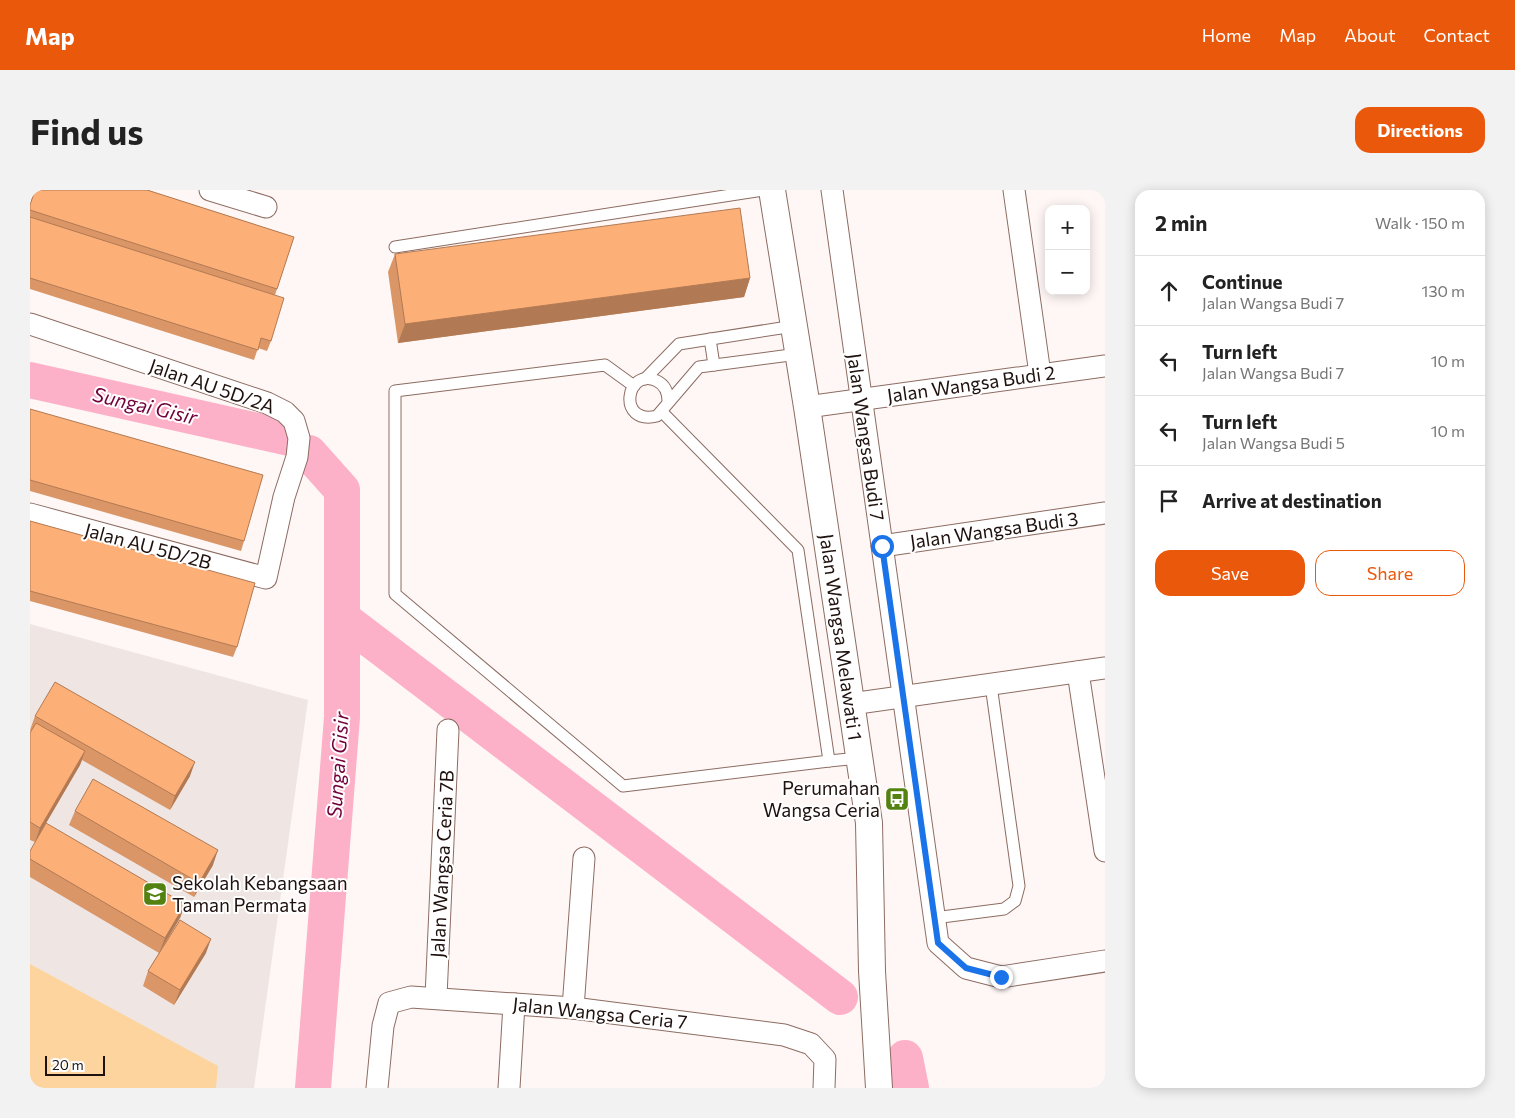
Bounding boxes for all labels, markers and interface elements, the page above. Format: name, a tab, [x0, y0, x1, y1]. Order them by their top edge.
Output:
text: Map	[25, 21, 75, 50]
text: Home	[1202, 24, 1251, 46]
text: Map	[1279, 24, 1316, 46]
text: About	[1344, 24, 1396, 46]
text: Contact	[1424, 24, 1490, 46]
button: Directions	[1355, 107, 1485, 153]
text: Find us	[30, 109, 144, 152]
map controls	[1045, 205, 1090, 295]
button: +	[1045, 205, 1090, 250]
text: 2 min	[1155, 210, 1207, 235]
text: Walk · 150 m	[1375, 213, 1465, 232]
button: −	[1045, 250, 1090, 295]
text: Continue	[1202, 270, 1282, 293]
icon: ahead	[1155, 277, 1183, 305]
text: 130 m	[1422, 281, 1465, 300]
text: Jalan Wangsa Budi 7	[1202, 293, 1344, 312]
text: Turn left	[1202, 340, 1277, 363]
icon: left	[1155, 347, 1183, 375]
text: 10 m	[1431, 351, 1465, 370]
street label: Jalan Wangsa Budi 7	[843, 352, 890, 522]
street label: Jalan AU 5D/2A	[146, 353, 278, 418]
street label: Jalan Wangsa Budi 2	[885, 360, 1056, 407]
text: Jalan Wangsa Budi 7	[1202, 363, 1344, 382]
water label: Sungai Gisir	[91, 381, 201, 429]
text: Turn left	[1202, 410, 1277, 433]
icon: left	[1155, 417, 1183, 445]
text: 10 m	[1431, 421, 1465, 440]
text: Jalan Wangsa Budi 5	[1202, 433, 1345, 452]
icon: arrive	[1155, 487, 1183, 515]
text: Arrive at destination	[1202, 489, 1382, 512]
street label: Jalan Wangsa Budi 3	[908, 506, 1080, 553]
street label: Jalan AU 5D/2B	[82, 518, 214, 574]
street label: Jalan Wangsa Melawati 1	[816, 532, 867, 742]
route start	[871, 535, 894, 558]
button: Save	[1155, 550, 1305, 596]
button: Share	[1315, 550, 1465, 596]
water label: Sungai Gisir	[321, 710, 353, 819]
street label: Jalan Wangsa Ceria 7B	[425, 770, 458, 958]
place label: Perumahan Wangsa Ceria	[763, 776, 880, 821]
bus stop icon: Perumahan Wangsa Ceria	[884, 786, 910, 812]
place label: Sekolah Kebangsaan Taman Permata	[172, 871, 348, 916]
school or university icon: Sekolah Kebangsaan Taman Permata	[142, 881, 168, 907]
route end	[990, 966, 1013, 989]
street label: Jalan Wangsa Ceria 7	[512, 992, 689, 1033]
scale bar	[45, 1053, 105, 1076]
text: 20 m	[52, 1056, 84, 1073]

